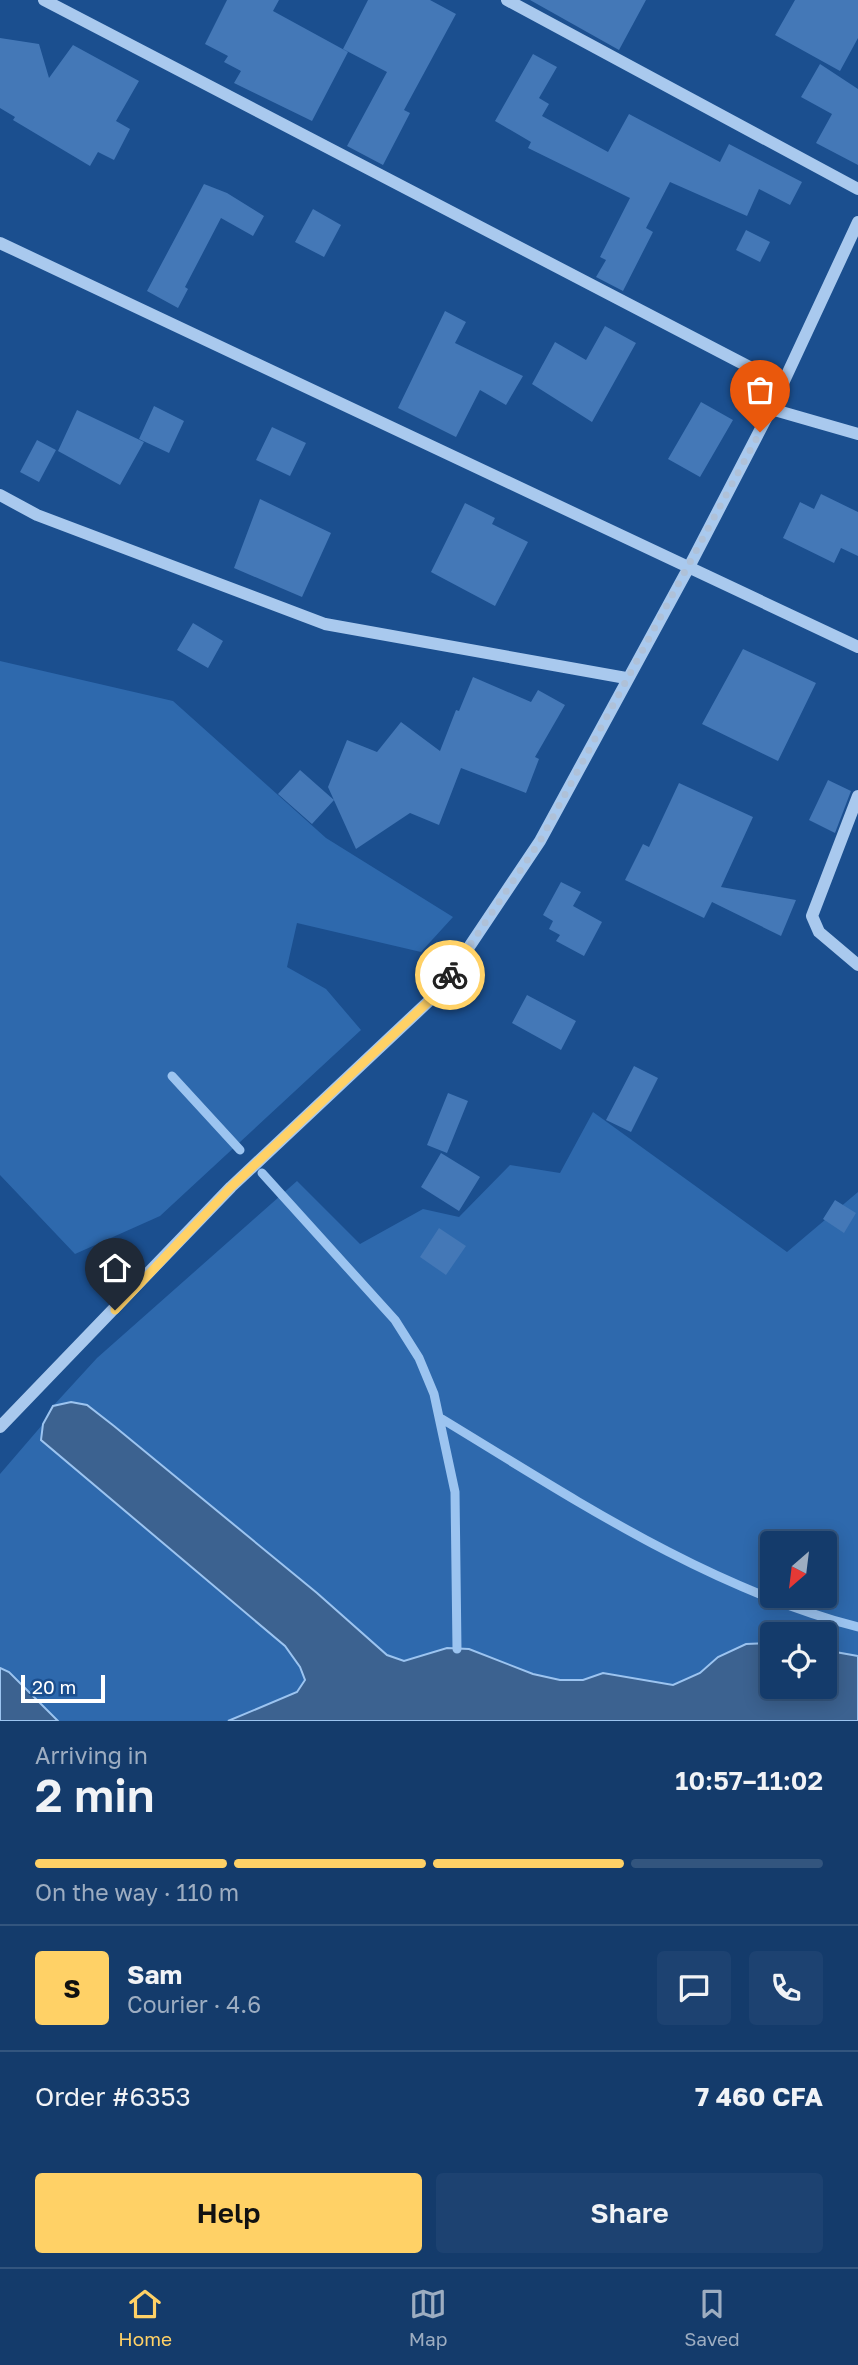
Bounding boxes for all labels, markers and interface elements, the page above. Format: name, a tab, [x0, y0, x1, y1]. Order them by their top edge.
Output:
pin	[730, 360, 790, 432]
icon: bag	[741, 371, 779, 409]
courier	[415, 940, 485, 1010]
icon: bike	[431, 956, 469, 994]
pin	[85, 1238, 145, 1310]
icon: home	[96, 1249, 134, 1287]
north arrow	[760, 1531, 836, 1608]
map controls	[760, 1531, 837, 1699]
button: locate	[760, 1622, 837, 1699]
scale bar	[21, 1672, 105, 1704]
text: 20 m	[32, 1675, 76, 1698]
text: Arriving in	[35, 1741, 148, 1769]
text: 10:57–11:02	[675, 1765, 823, 1796]
text: 2 min	[35, 1767, 155, 1822]
text: On the way · 110 m	[35, 1878, 239, 1906]
button: chat	[657, 1951, 731, 2025]
button: phone	[749, 1951, 823, 2025]
text: Sam	[127, 1959, 182, 1990]
text: S	[63, 1973, 81, 2004]
text: Courier · 4.6	[127, 1990, 261, 2018]
text: Order #6353	[35, 2081, 191, 2112]
text: 7 460 CFA	[695, 2081, 823, 2112]
button: Help	[35, 2173, 422, 2253]
button: Share	[436, 2173, 823, 2253]
tab: Home	[118, 2285, 172, 2350]
tab: Map	[409, 2285, 447, 2350]
tab: Saved	[684, 2285, 740, 2350]

